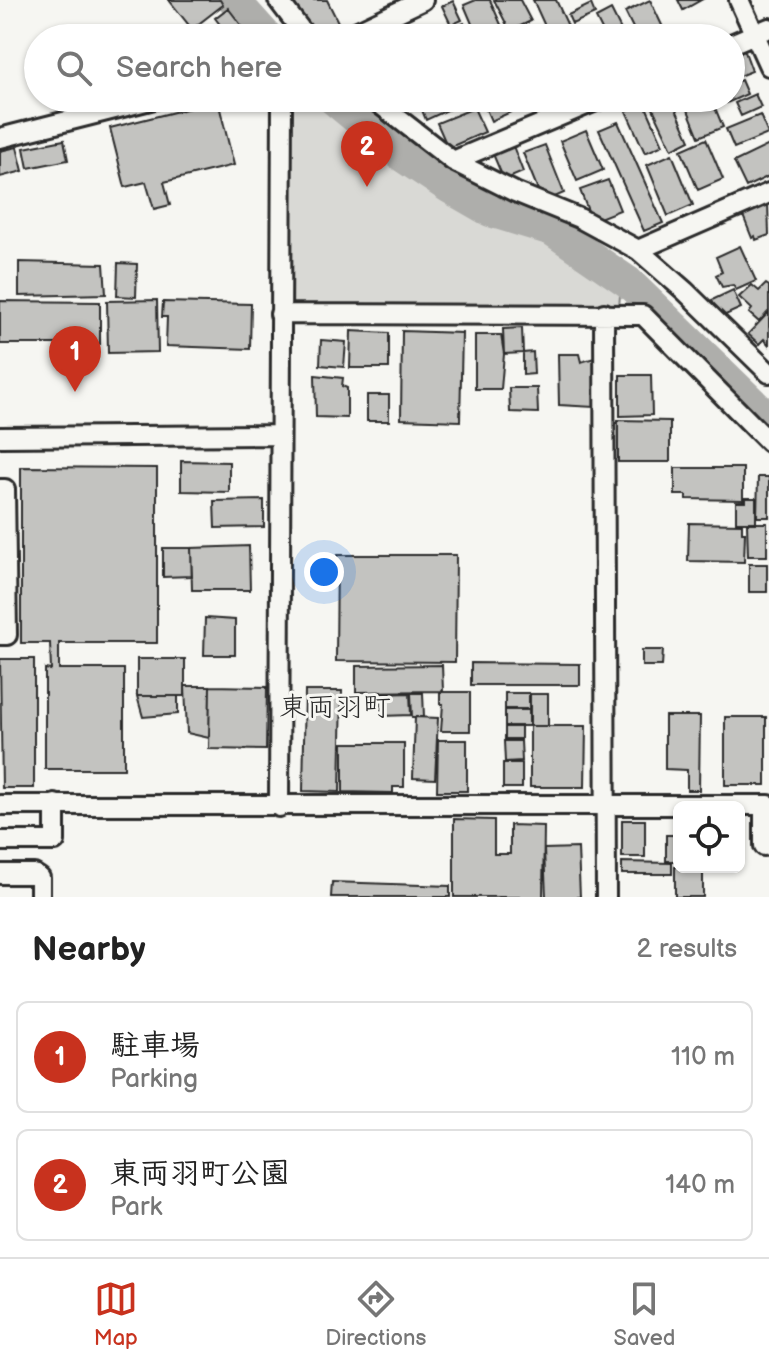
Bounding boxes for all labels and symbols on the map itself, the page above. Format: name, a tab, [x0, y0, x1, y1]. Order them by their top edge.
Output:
pin: 2	[341, 121, 393, 187]
pin: 1	[49, 326, 101, 392]
your location	[304, 552, 344, 592]
district label: 東両羽町	[279, 691, 391, 724]

